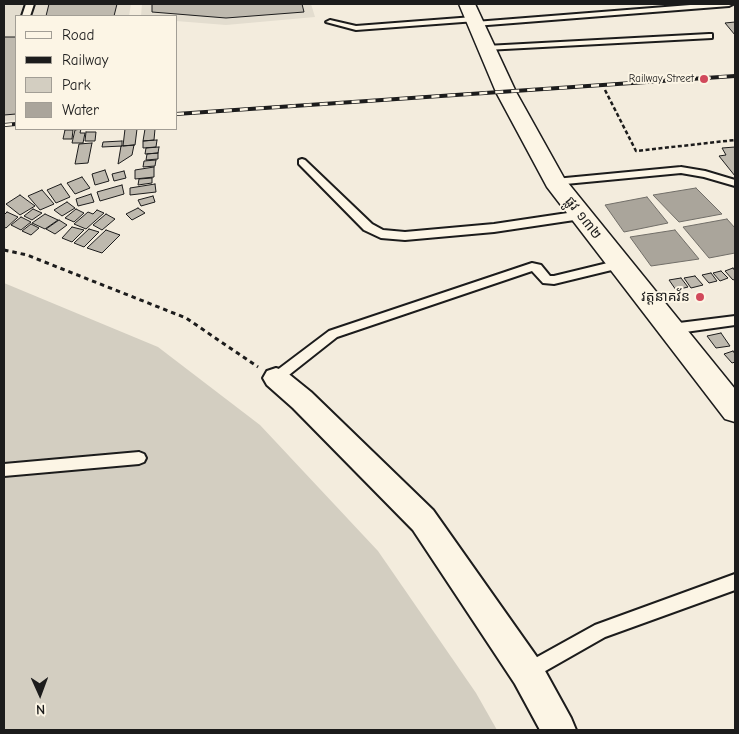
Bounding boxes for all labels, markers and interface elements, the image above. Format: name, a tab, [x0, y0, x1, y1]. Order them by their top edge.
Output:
legend	[15, 15, 178, 130]
text: Road	[62, 26, 94, 44]
text: Railway	[62, 51, 108, 69]
place label: Railway Street	[629, 72, 694, 86]
marker: Railway Street	[698, 73, 710, 85]
text: Park	[62, 76, 91, 94]
text: Water	[62, 101, 99, 119]
street label: ផ្លូវ ១៣២	[561, 193, 605, 243]
place label: វត្តនាគវ័ន	[641, 289, 690, 305]
marker: វត្តនាគវ័ន	[694, 291, 706, 303]
north arrow	[15, 669, 65, 719]
text: N	[36, 701, 45, 718]

